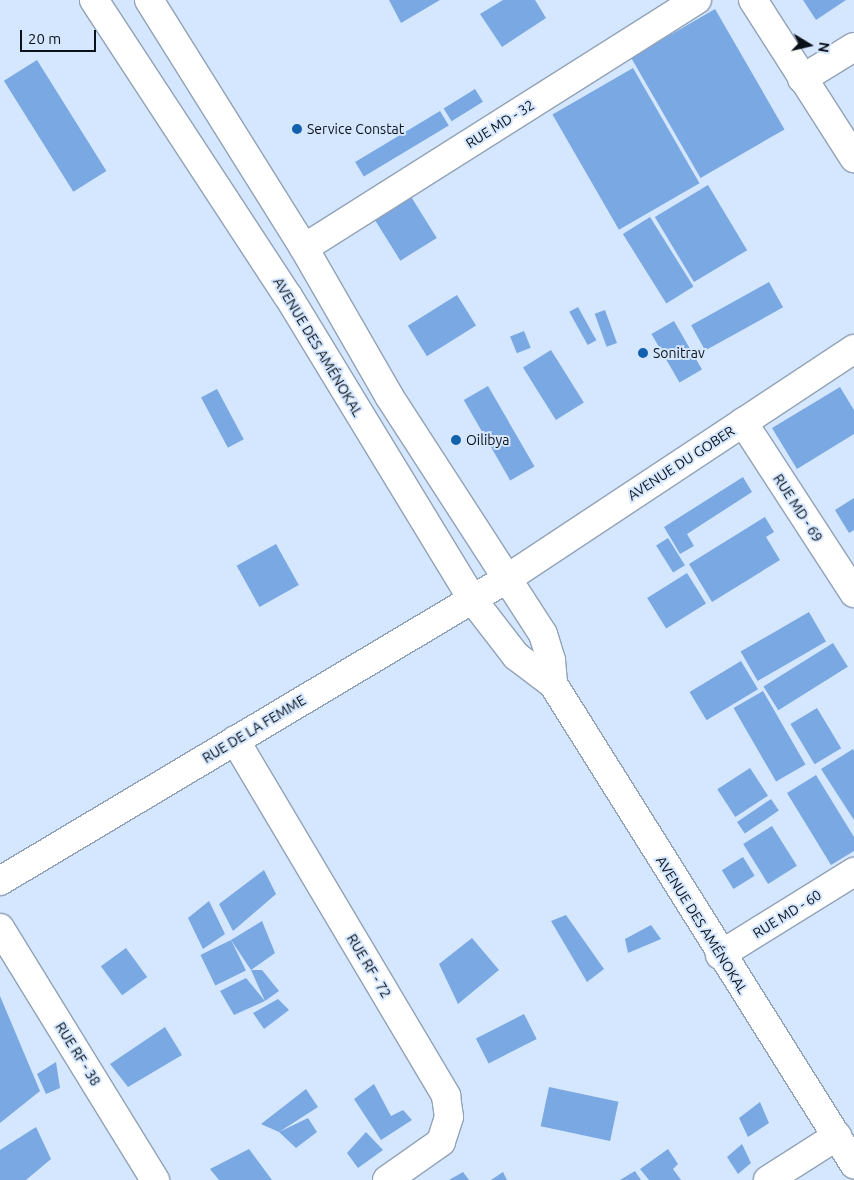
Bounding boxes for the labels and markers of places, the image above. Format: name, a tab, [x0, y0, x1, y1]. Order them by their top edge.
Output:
place label: Service Constat	[307, 121, 404, 137]
marker: Service Constat	[291, 123, 303, 135]
place label: Sonitrav	[653, 345, 705, 361]
marker: Sonitrav	[637, 347, 649, 359]
place label: Oilibya	[466, 432, 509, 448]
marker: Oilibya	[450, 434, 462, 446]

